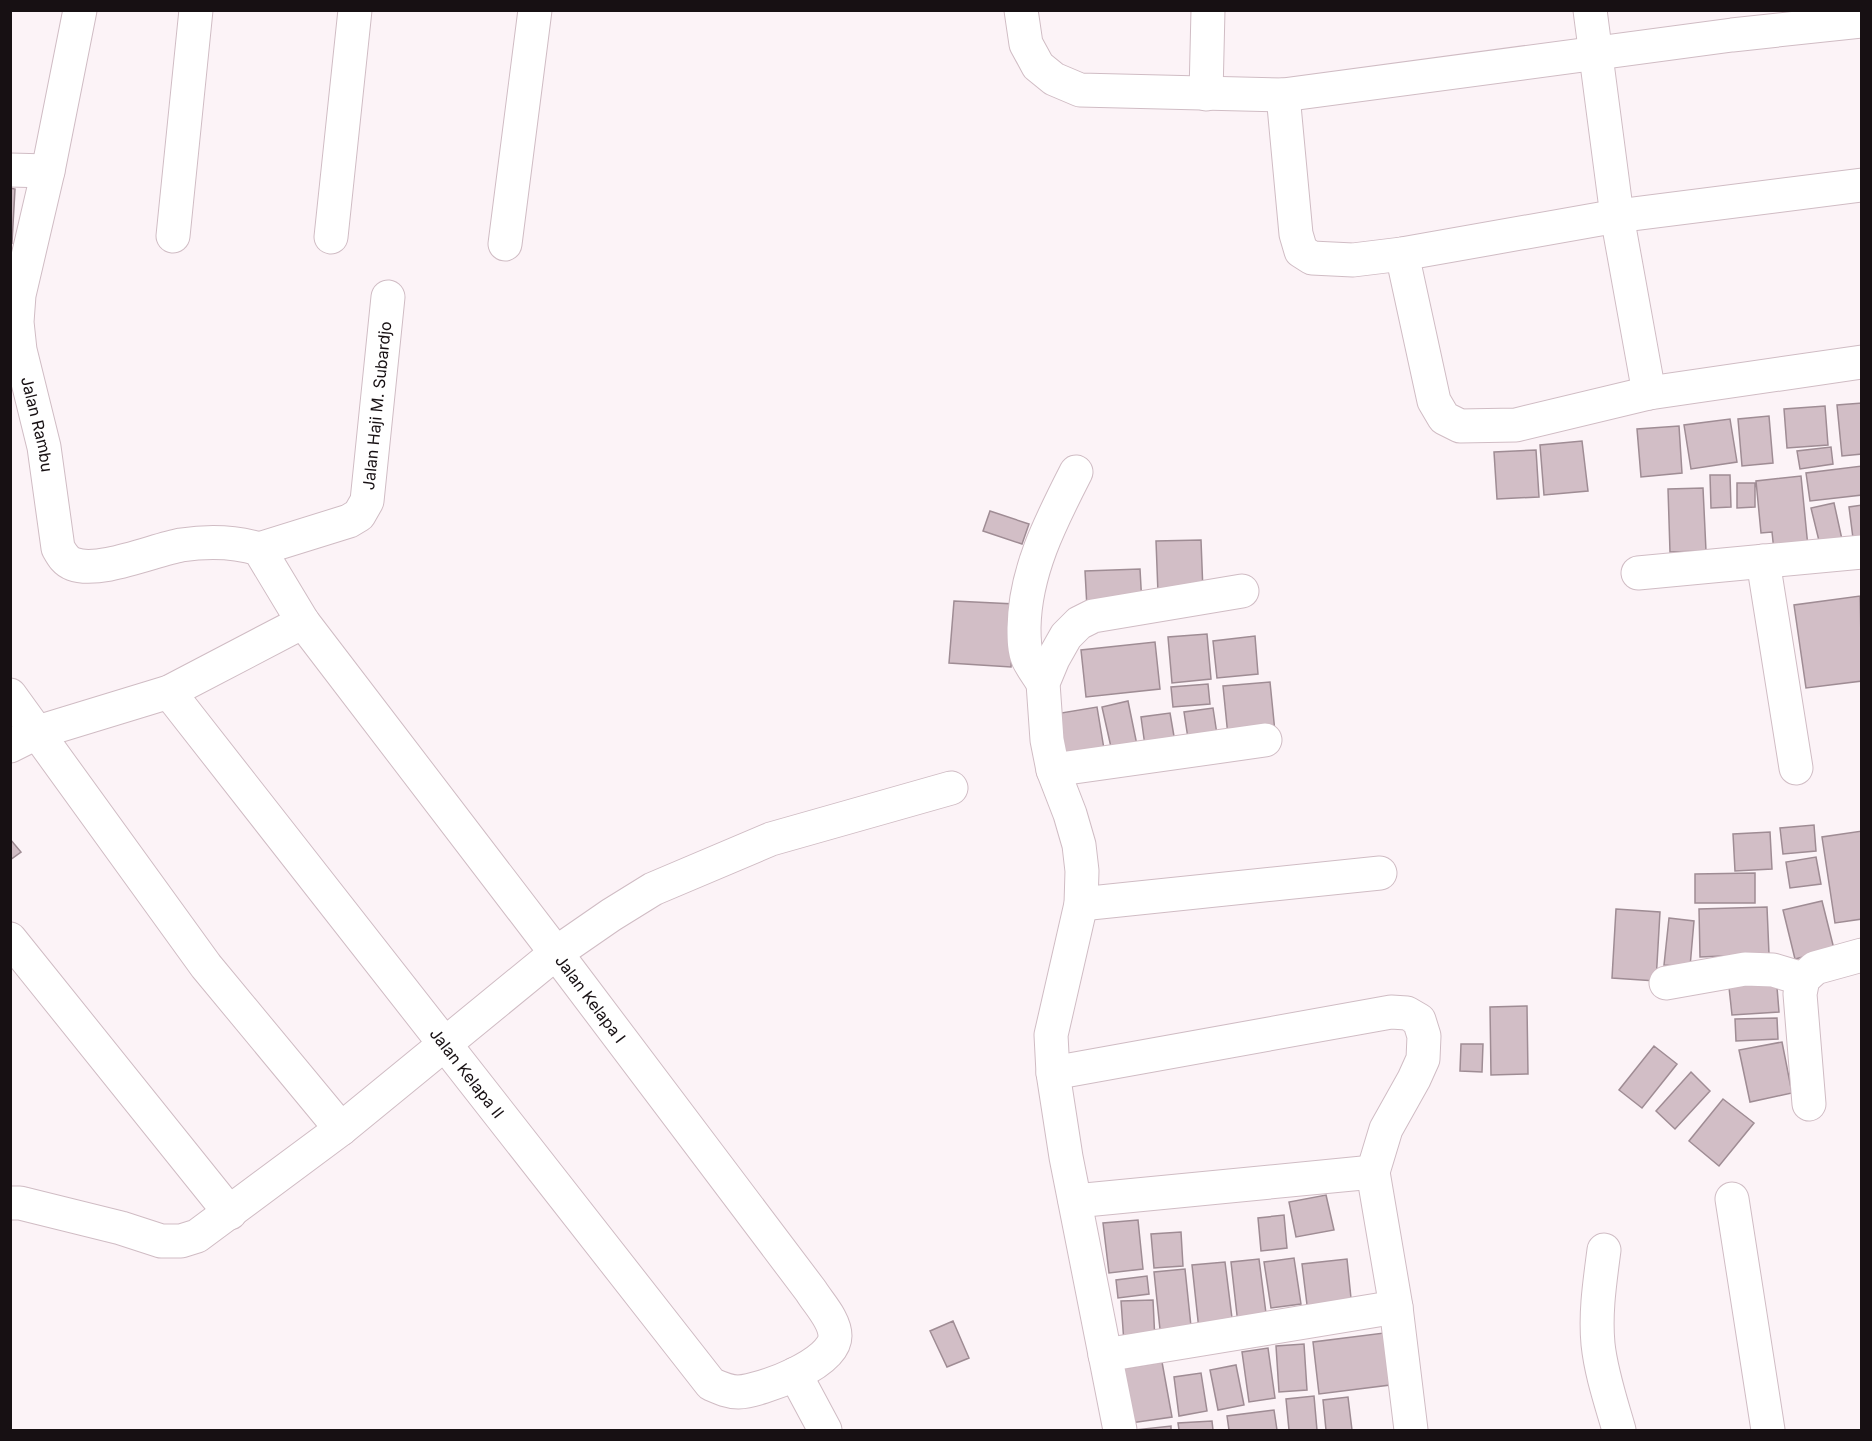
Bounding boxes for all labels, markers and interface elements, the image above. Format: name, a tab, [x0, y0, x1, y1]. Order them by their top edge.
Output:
street label: Jalan Haji M. Subardjo	[358, 320, 395, 491]
street label: Jalan Rambu	[17, 374, 57, 473]
street label: Jalan Kelapa I	[551, 951, 630, 1047]
street label: Jalan Kelapa II	[425, 1024, 509, 1122]

